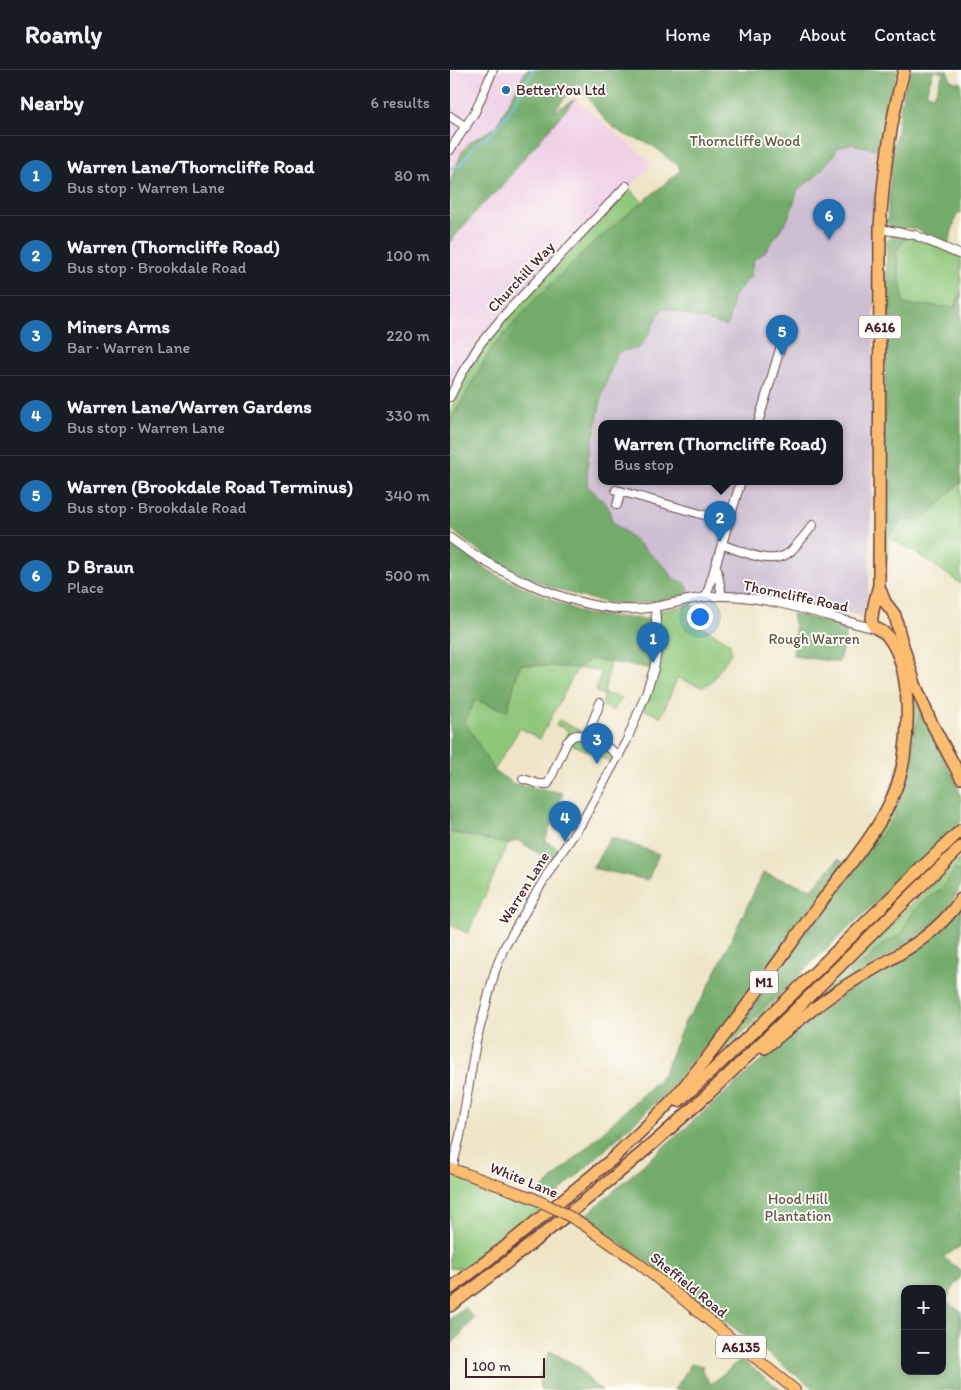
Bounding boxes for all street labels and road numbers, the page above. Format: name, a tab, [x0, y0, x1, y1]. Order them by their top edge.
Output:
street label: Churchill Way	[484, 238, 558, 316]
road number: A616	[859, 316, 901, 338]
street label: Thorncliffe Road	[742, 576, 851, 616]
street label: Warren Lane	[495, 849, 553, 927]
road number: M1	[750, 970, 778, 994]
street label: White Lane	[487, 1158, 561, 1202]
street label: Sheffield Road	[647, 1248, 732, 1322]
road number: A6135	[716, 1336, 766, 1358]

